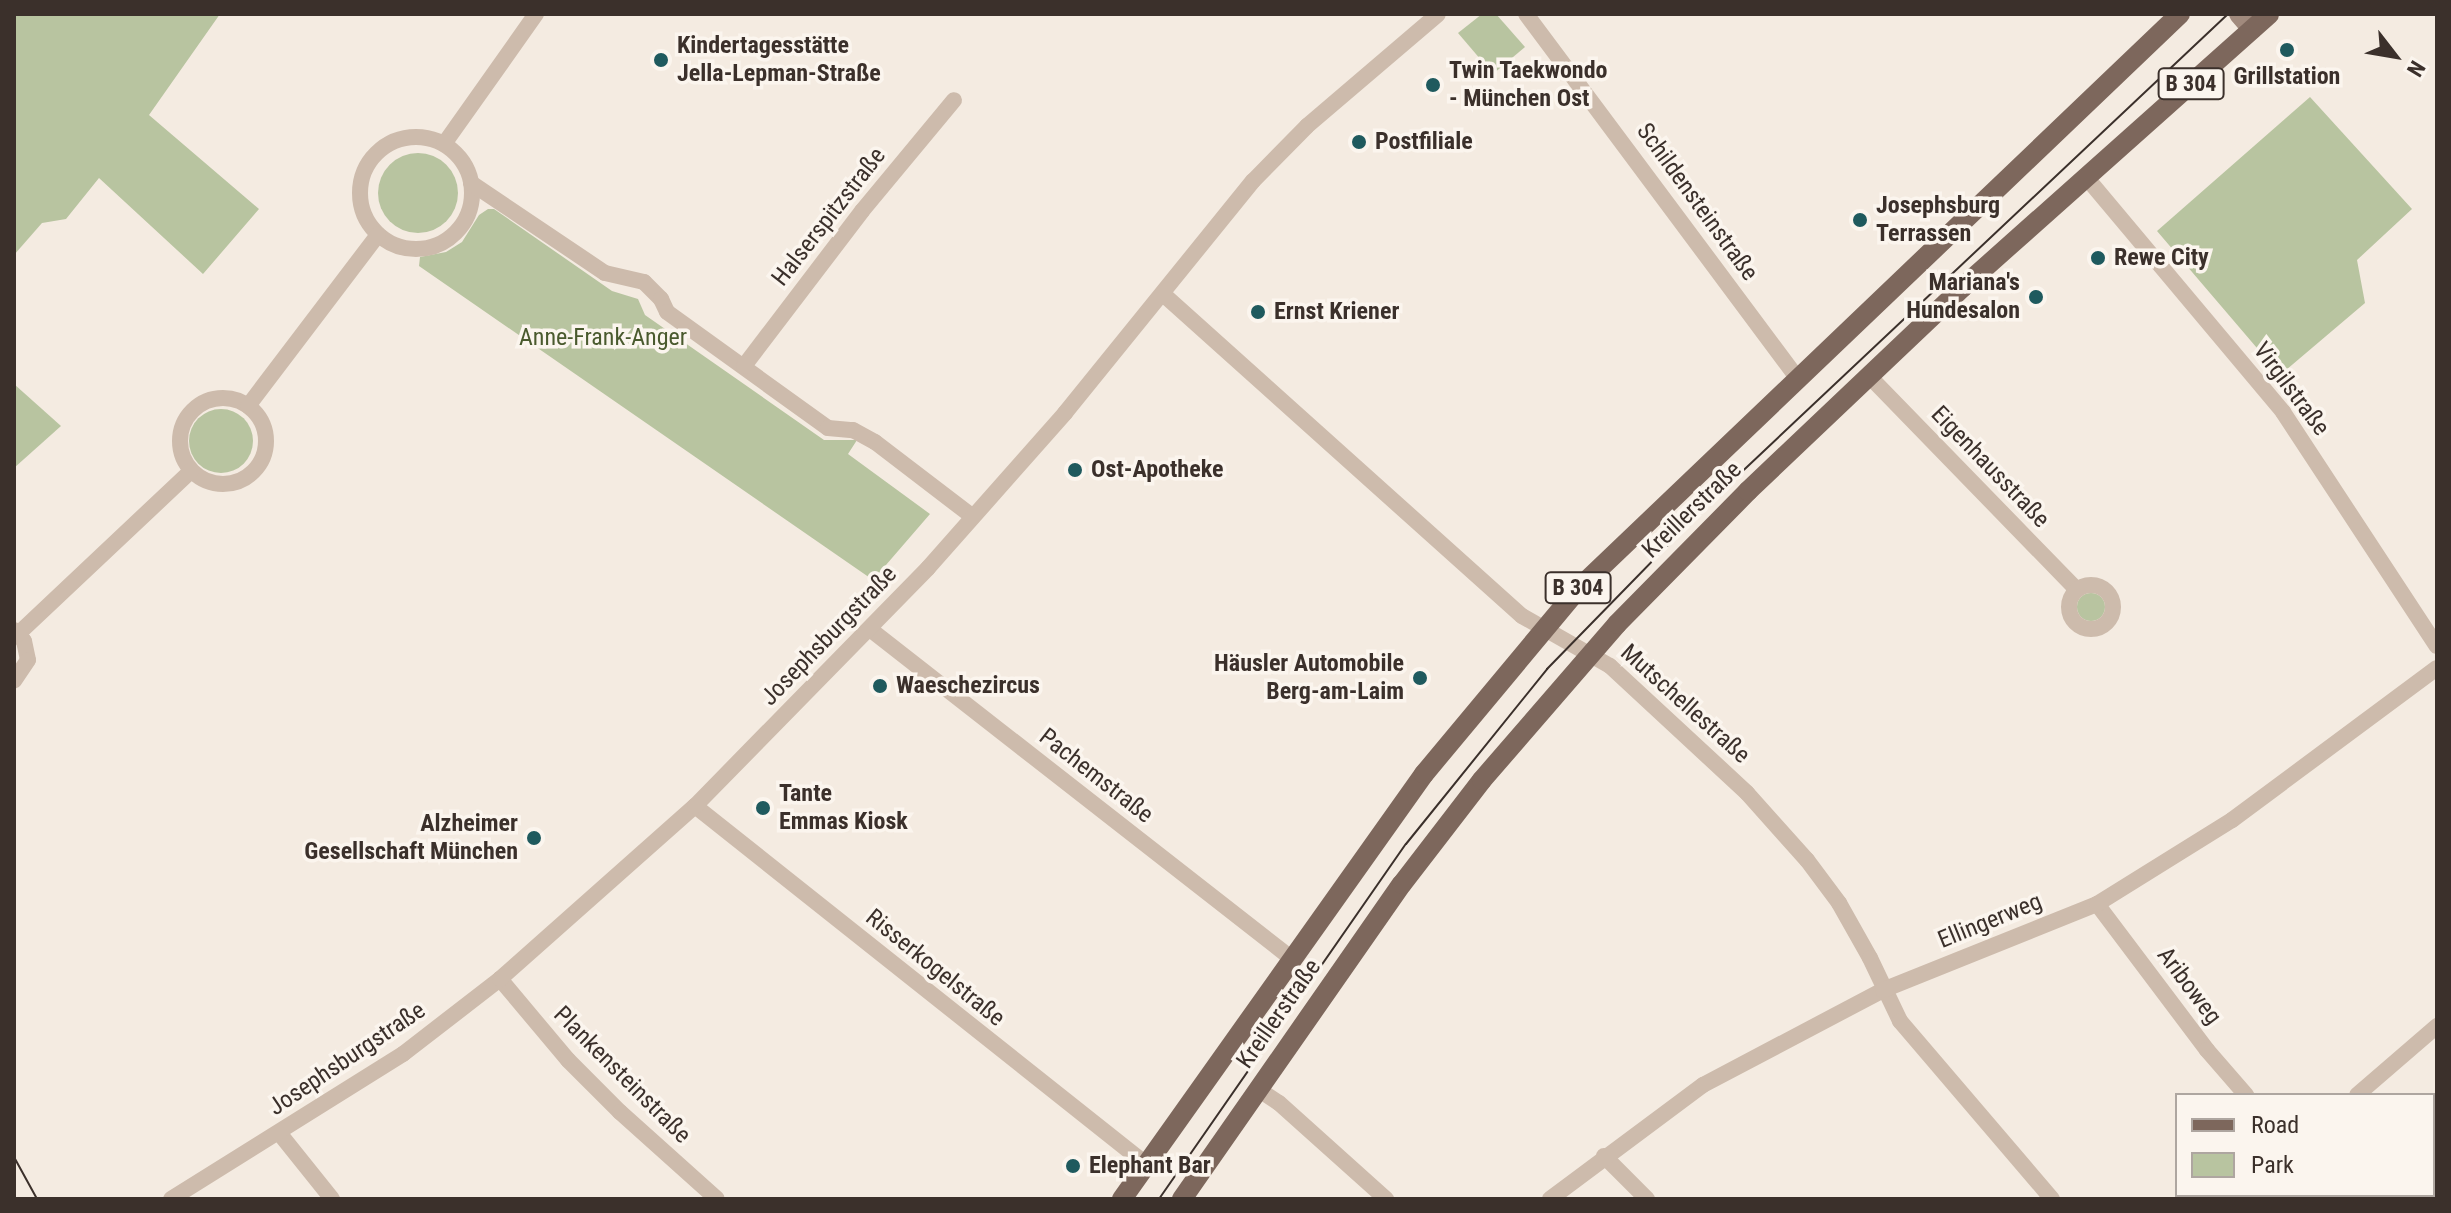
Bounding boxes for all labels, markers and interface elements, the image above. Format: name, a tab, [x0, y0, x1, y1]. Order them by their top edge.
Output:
north arrow	[2355, 16, 2435, 96]
place label: Kindertagesstätte Jella-Lepman-Straße	[677, 32, 881, 88]
marker: Grillstation	[2278, 41, 2296, 59]
marker: Kindertagesstätte Jella-Lepman-Straße	[652, 51, 670, 69]
text: N	[2402, 56, 2430, 81]
place label: Twin Taekwondo - München Ost	[1449, 57, 1608, 113]
place label: Grillstation	[2234, 63, 2340, 91]
road number: B 304	[2157, 66, 2225, 102]
marker: Twin Taekwondo - München Ost	[1424, 76, 1442, 94]
street label: Schildensteinstraße	[1630, 118, 1764, 286]
place label: Postfiliale	[1375, 128, 1473, 156]
marker: Postfiliale	[1350, 133, 1368, 151]
street label: Halserspitzstraße	[766, 142, 892, 292]
place label: Josephsburg Terrassen	[1876, 192, 2000, 248]
marker: Josephsburg Terrassen	[1851, 211, 1869, 229]
place label: Rewe City	[2114, 244, 2209, 272]
marker: Rewe City	[2089, 249, 2107, 267]
place label: Mariana's Hundesalon	[1906, 269, 2020, 325]
marker: Mariana's Hundesalon	[2027, 288, 2045, 306]
place label: Ernst Kriener	[1274, 298, 1399, 326]
marker: Ernst Kriener	[1249, 303, 1267, 321]
park label: Anne-Frank-Anger	[519, 324, 687, 352]
street label: Virgilstraße	[2247, 337, 2335, 441]
street label: Eigenhausstraße	[1925, 400, 2055, 534]
place label: Ost-Apotheke	[1091, 456, 1223, 484]
street label: Kreillerstraße	[1636, 456, 1748, 564]
marker: Ost-Apotheke	[1066, 461, 1084, 479]
street label: Josephsburgstraße	[755, 560, 903, 712]
road number: B 304	[1544, 570, 1612, 606]
street label: Mutschellestraße	[1614, 638, 1756, 770]
place label: Häusler Automobile Berg-am-Laim	[1214, 650, 1404, 706]
marker: Häusler Automobile Berg-am-Laim	[1411, 669, 1429, 687]
place label: Waeschezircus	[896, 672, 1040, 700]
marker: Waeschezircus	[871, 677, 889, 695]
street label: Pachemstraße	[1033, 723, 1159, 829]
place label: Tante Emmas Kiosk	[779, 780, 908, 836]
marker: Tante Emmas Kiosk	[754, 799, 772, 817]
place label: Alzheimer Gesellschaft München	[304, 810, 518, 866]
marker: Alzheimer Gesellschaft München	[525, 829, 543, 847]
street label: Ellingerweg	[1934, 887, 2046, 955]
street label: Risserkogelstraße	[860, 903, 1010, 1033]
street label: Ariboweg	[2151, 942, 2227, 1030]
street label: Kreillerstraße	[1231, 954, 1327, 1074]
street label: Josephsburgstraße	[263, 996, 431, 1122]
street label: Plankensteinstraße	[547, 1000, 697, 1150]
legend	[2175, 1093, 2435, 1197]
text: Road	[2251, 1111, 2299, 1139]
text: Park	[2251, 1151, 2294, 1179]
place label: Elephant Bar	[1089, 1152, 1211, 1180]
marker: Elephant Bar	[1064, 1157, 1082, 1175]

